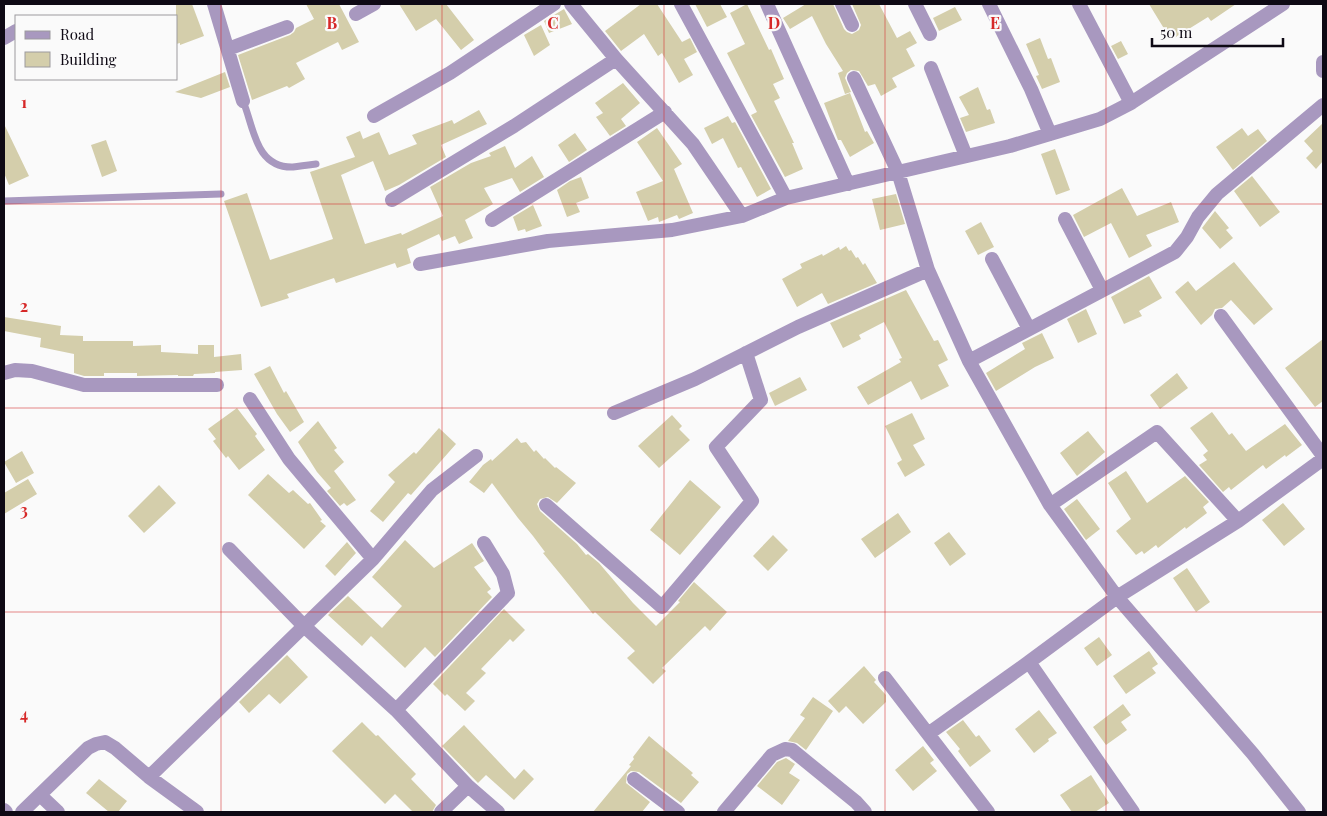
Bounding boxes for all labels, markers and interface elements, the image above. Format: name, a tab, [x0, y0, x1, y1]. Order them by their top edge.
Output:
text: B	[327, 12, 338, 33]
text: C	[547, 12, 559, 33]
text: D	[768, 12, 780, 33]
text: E	[990, 12, 1000, 33]
legend	[15, 15, 178, 80]
scale bar	[1152, 15, 1283, 47]
text: 50 m	[1160, 22, 1193, 42]
text: Road	[60, 24, 94, 44]
text: Building	[60, 49, 117, 69]
text: 1	[21, 91, 27, 112]
text: 2	[20, 295, 28, 316]
text: 3	[20, 499, 28, 520]
text: 4	[20, 703, 28, 724]

